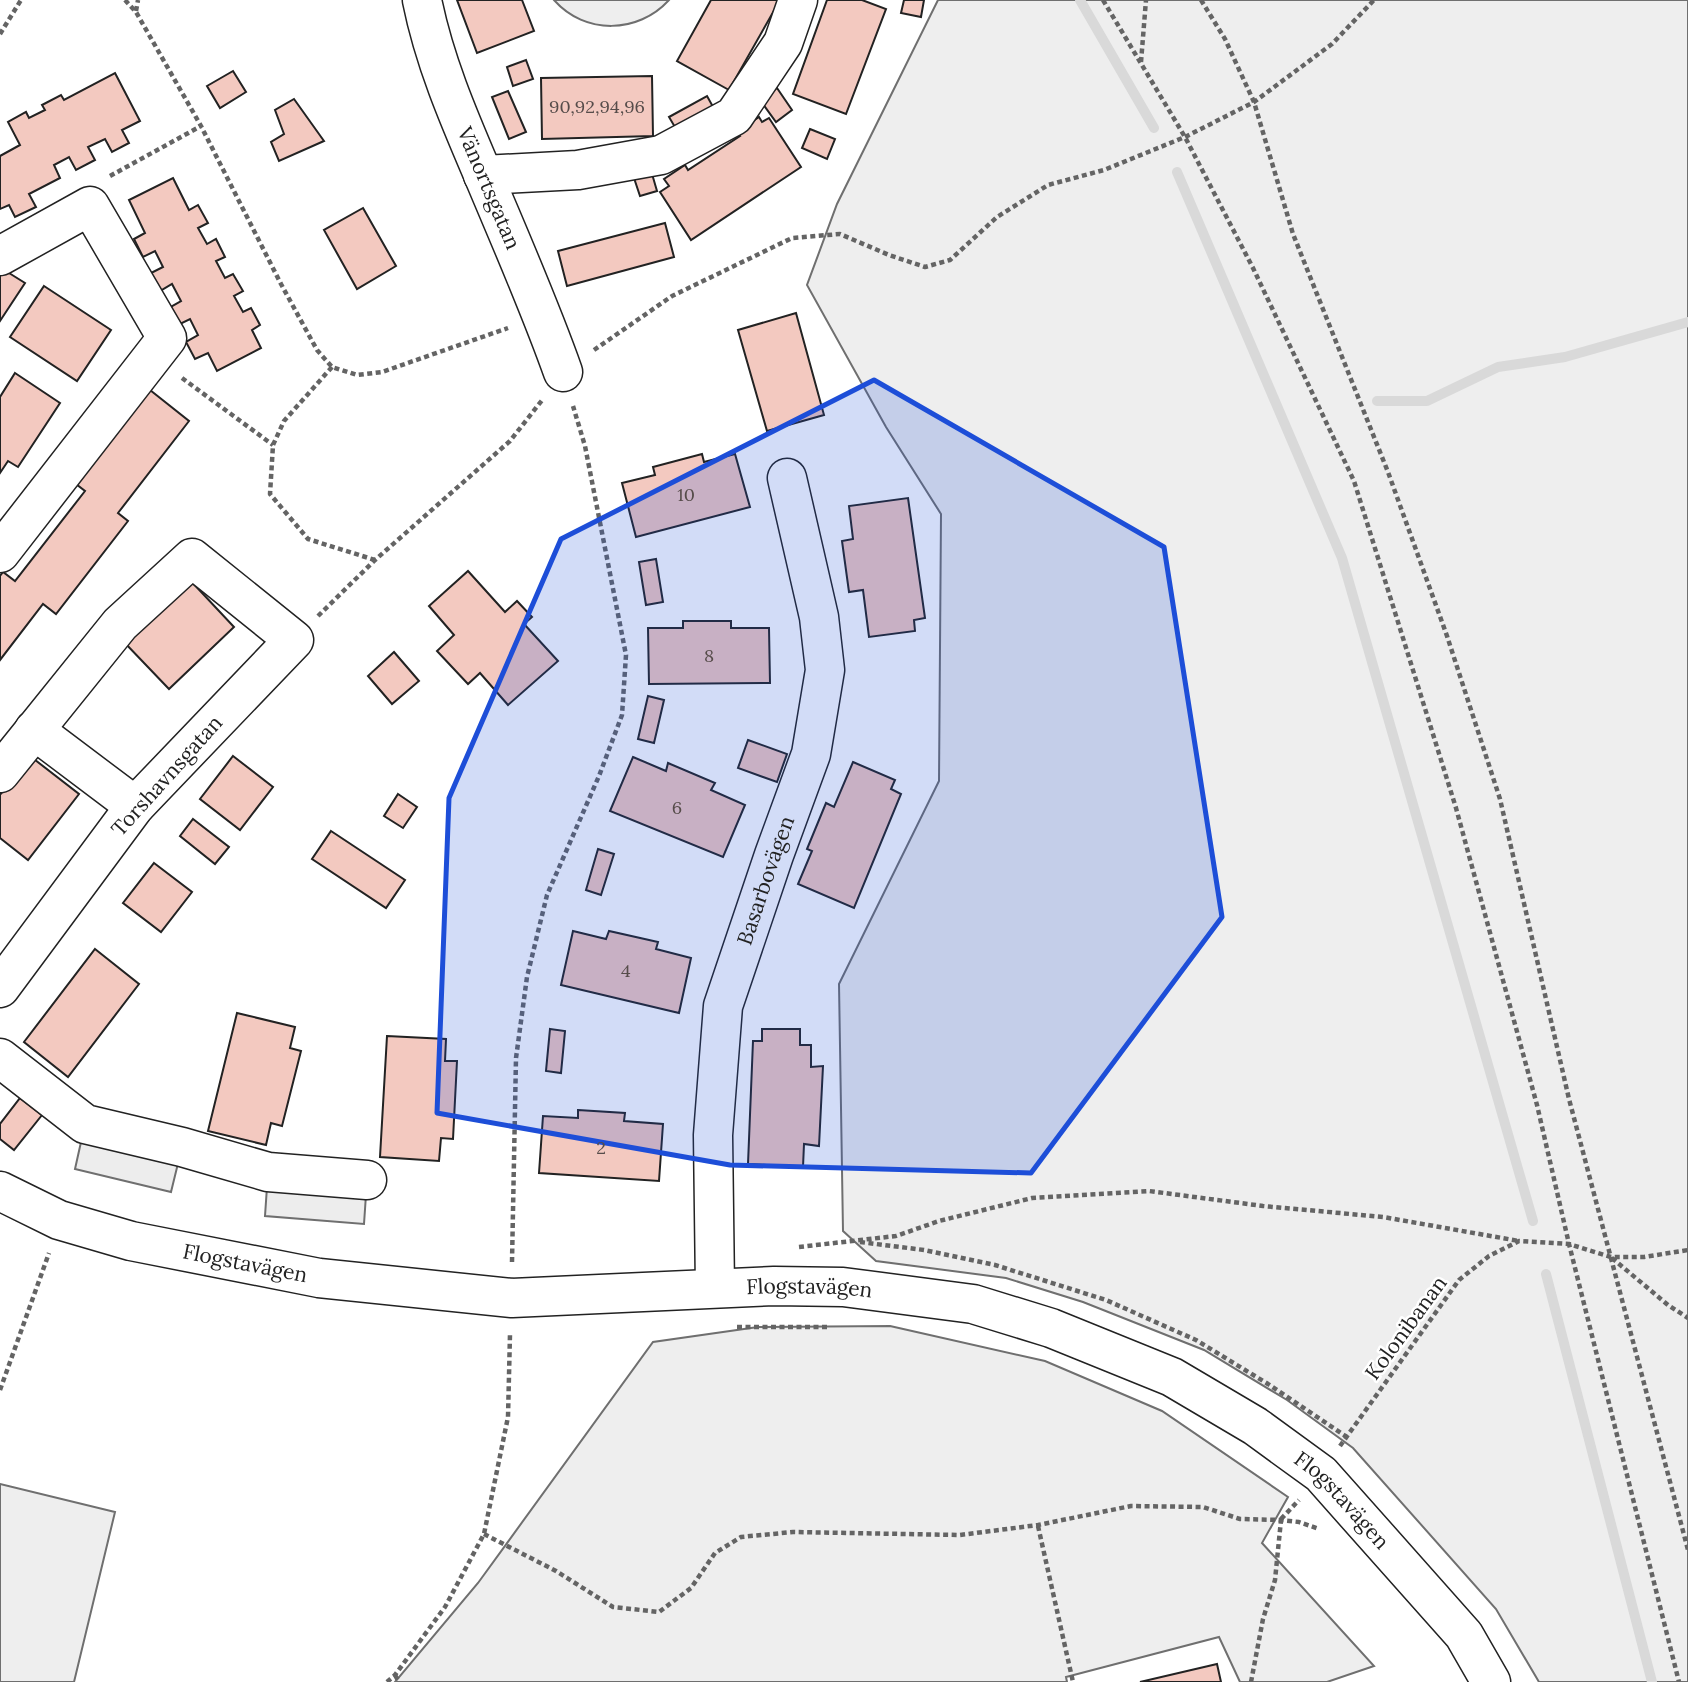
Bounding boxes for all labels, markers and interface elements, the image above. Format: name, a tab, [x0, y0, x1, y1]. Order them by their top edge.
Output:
house number: 90,92,94,96	[549, 95, 645, 118]
street label: Vänortsgatan	[451, 122, 527, 254]
house number: 10	[677, 483, 695, 506]
house number: 8	[704, 644, 714, 667]
street label: Torshavnsgatan	[105, 709, 228, 842]
house number: 6	[672, 796, 682, 819]
street label: Basarbovägen	[731, 812, 800, 948]
house number: 4	[621, 959, 631, 982]
house number: 2	[596, 1136, 606, 1159]
street label: Flogstavägen	[180, 1237, 310, 1288]
street label: Kolonibanan	[1359, 1270, 1453, 1385]
street label: Flogstavägen	[745, 1272, 874, 1304]
street label: Flogstavägen	[1289, 1445, 1396, 1555]

